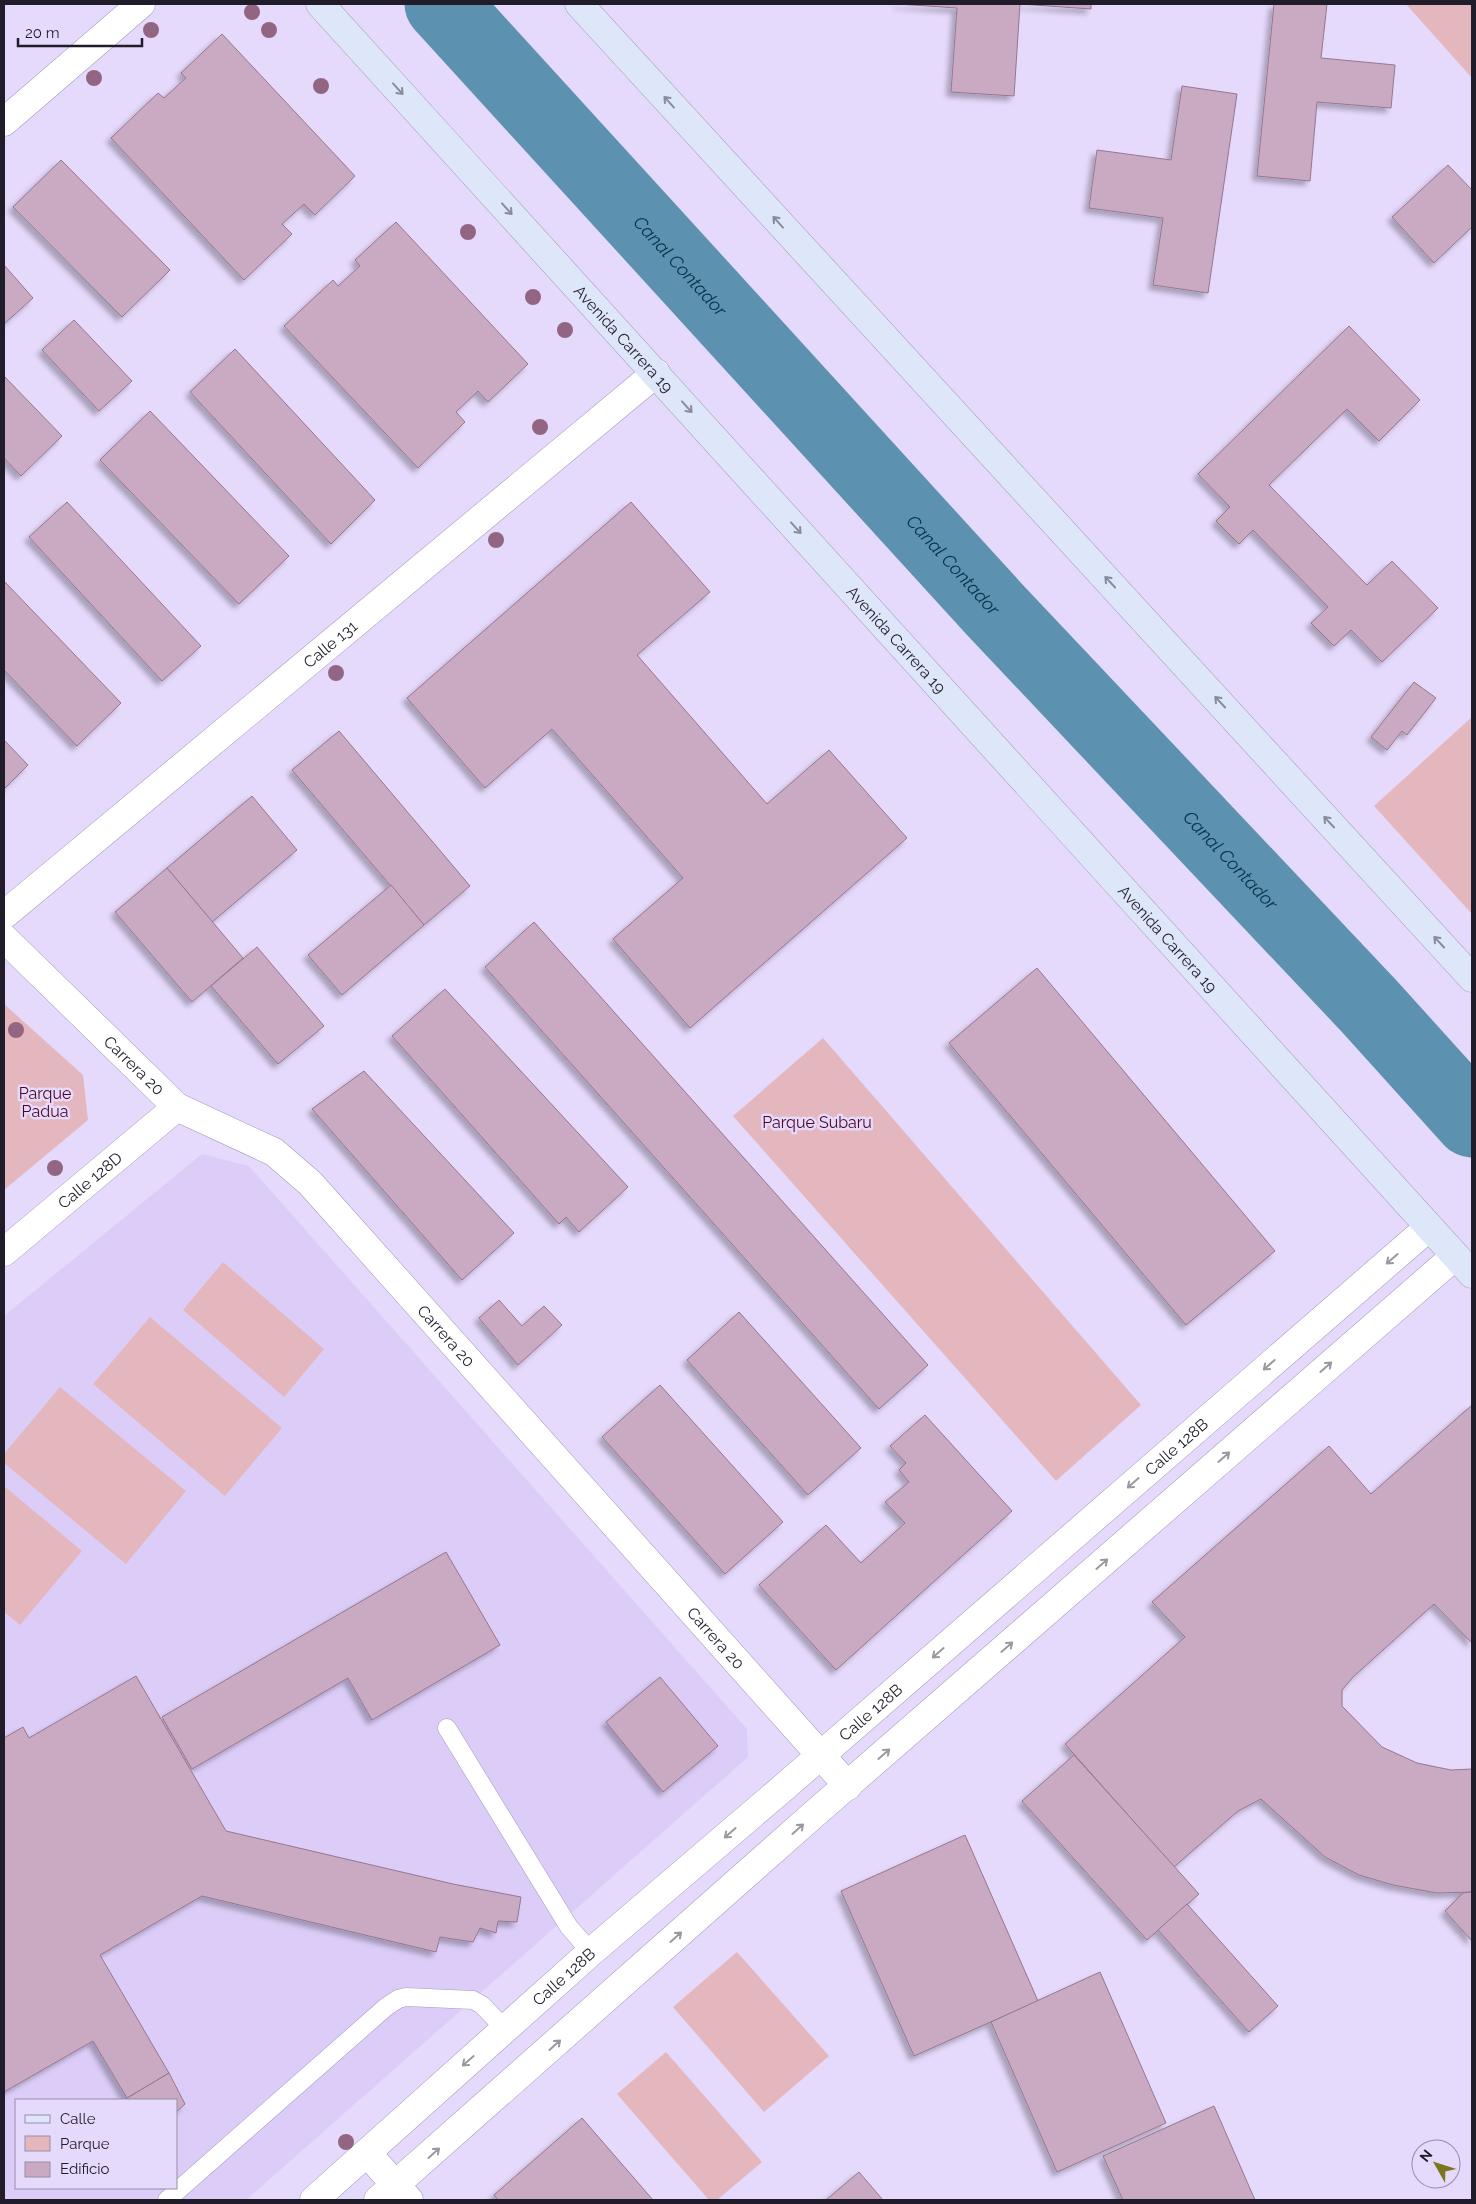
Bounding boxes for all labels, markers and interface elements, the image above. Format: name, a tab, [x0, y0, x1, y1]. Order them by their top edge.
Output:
scale bar	[18, 15, 141, 47]
text: 20 m	[25, 24, 60, 42]
one-way arrow	[392, 83, 404, 96]
one-way arrow	[663, 95, 675, 108]
one-way arrow	[501, 203, 513, 216]
water label: Canal Contador	[630, 211, 732, 320]
one-way arrow	[773, 215, 784, 228]
street label: Avenida Carrera 19	[570, 281, 677, 396]
one-way arrow	[681, 401, 693, 414]
water label: Canal Contador	[903, 510, 1005, 620]
one-way arrow	[790, 521, 802, 534]
one-way arrow	[1104, 576, 1116, 589]
street label: Avenida Carrera 19	[843, 582, 950, 697]
street label: Calle 131	[299, 616, 361, 672]
one-way arrow	[1214, 696, 1226, 709]
water label: Canal Contador	[1179, 806, 1283, 914]
one-way arrow	[1323, 816, 1335, 828]
street label: Avenida Carrera 19	[1114, 881, 1221, 996]
one-way arrow	[1433, 935, 1445, 948]
street label: Carrera 20	[100, 1032, 168, 1099]
park label: Parque Padua	[19, 1084, 71, 1121]
park label: Parque Subaru	[762, 1113, 872, 1132]
street label: Calle 128D	[54, 1148, 126, 1212]
one-way arrow	[1386, 1253, 1399, 1264]
street label: Carrera 20	[414, 1301, 479, 1371]
one-way arrow	[1263, 1360, 1276, 1371]
one-way arrow	[1320, 1361, 1333, 1373]
street label: Calle 128B	[1141, 1414, 1212, 1479]
one-way arrow	[1217, 1451, 1230, 1463]
one-way arrow	[1127, 1478, 1140, 1489]
one-way arrow	[1095, 1558, 1108, 1570]
street label: Carrera 20	[683, 1603, 749, 1673]
one-way arrow	[1000, 1641, 1013, 1653]
one-way arrow	[932, 1647, 945, 1659]
street label: Calle 128B	[835, 1680, 906, 1745]
one-way arrow	[878, 1748, 891, 1760]
one-way arrow	[791, 1823, 804, 1835]
one-way arrow	[724, 1827, 737, 1838]
one-way arrow	[670, 1931, 683, 1943]
street label: Calle 128B	[528, 1944, 599, 2009]
one-way arrow	[548, 2040, 561, 2051]
one-way arrow	[462, 2056, 475, 2067]
legend	[15, 2099, 178, 2189]
text: Calle	[60, 2110, 96, 2128]
text: Parque	[60, 2135, 110, 2153]
north arrow	[1411, 2139, 1461, 2189]
one-way arrow	[427, 2147, 440, 2159]
text: N	[1416, 2147, 1435, 2165]
text: Edificio	[60, 2160, 110, 2178]

